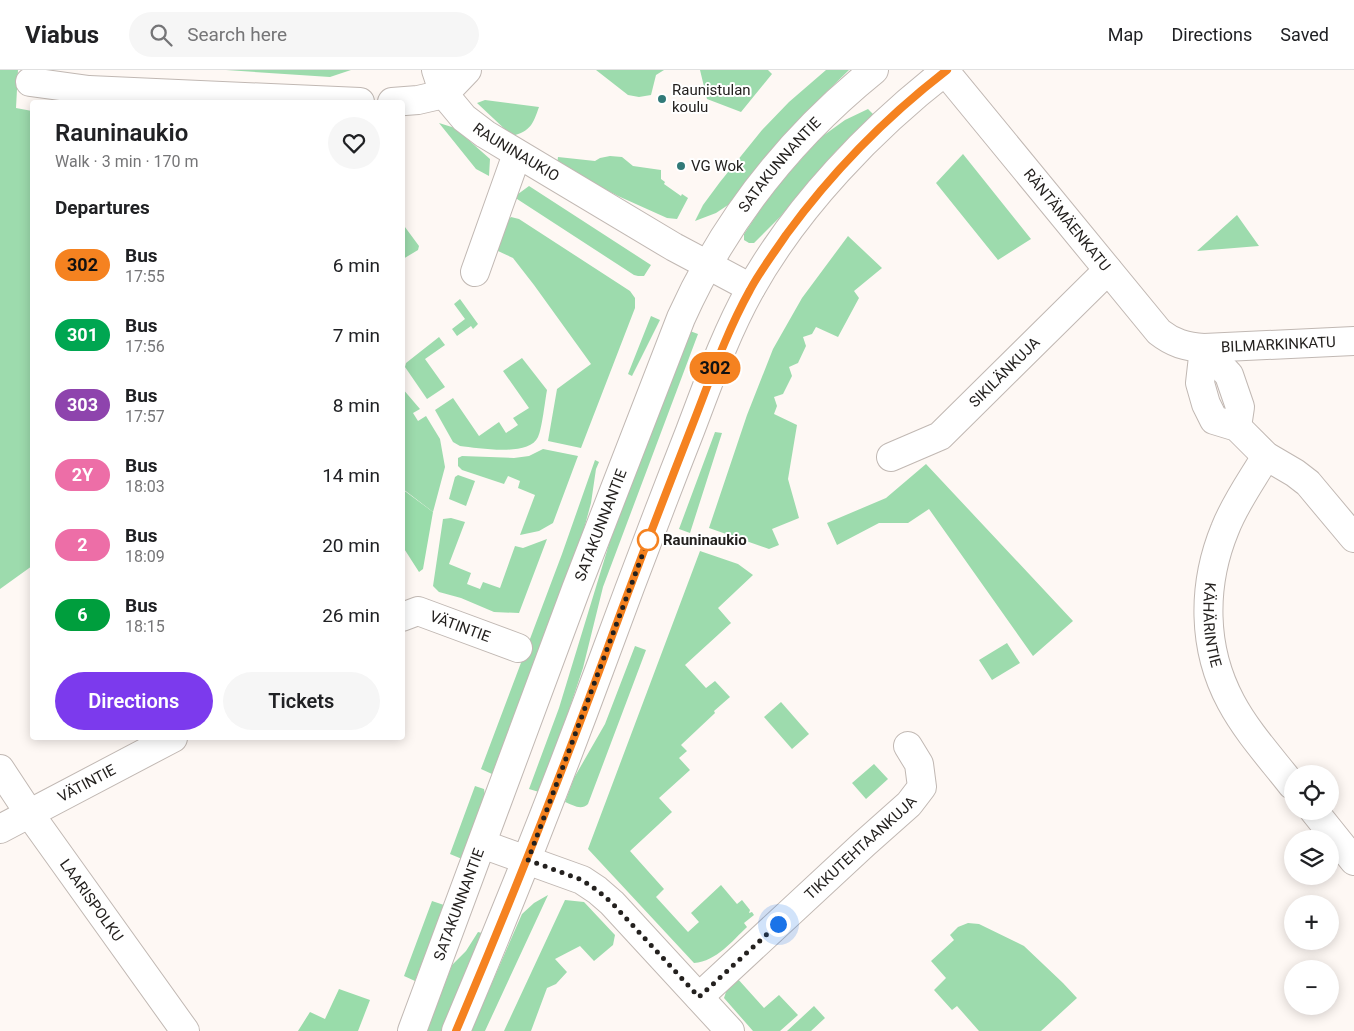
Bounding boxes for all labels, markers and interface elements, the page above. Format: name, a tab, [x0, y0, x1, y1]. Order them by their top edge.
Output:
search box	[129, 12, 479, 57]
text: Viabus	[25, 21, 99, 49]
icon: search	[147, 21, 175, 49]
text: Search here	[187, 23, 287, 46]
text: Map	[1108, 24, 1143, 45]
text: Directions	[1171, 24, 1252, 45]
text: Saved	[1280, 24, 1329, 45]
place label: Raunistulan koulu	[672, 81, 751, 116]
marker: Raunistulan koulu	[656, 93, 668, 105]
street label: SATAKUNNANTIE	[735, 113, 825, 216]
button: heart	[328, 117, 380, 169]
text: Rauninaukio	[55, 119, 188, 147]
street label: RAUNINAUKIO	[469, 119, 562, 185]
text: Walk · 3 min · 170 m	[55, 152, 199, 171]
place label: VG Wok	[691, 157, 744, 175]
marker: VG Wok	[675, 160, 687, 172]
street label: RÄNTÄMÄENKATU	[1020, 165, 1114, 275]
text: Departures	[55, 196, 150, 219]
text: Bus	[125, 244, 158, 267]
text: 302	[67, 254, 98, 275]
text: 6 min	[333, 254, 380, 277]
text: 17:55	[125, 267, 165, 286]
text: Bus	[125, 314, 158, 337]
text: 301	[67, 324, 98, 345]
text: 7 min	[333, 324, 380, 347]
street label: SIKILÄNKUJA	[965, 333, 1044, 411]
street label: BILMARKINKATU	[1221, 333, 1336, 356]
text: 17:56	[125, 337, 165, 356]
line badge: 302	[686, 352, 744, 384]
text: 302	[700, 357, 730, 378]
text: Bus	[125, 384, 158, 407]
text: 303	[67, 394, 98, 415]
text: 8 min	[333, 394, 380, 417]
text: 17:57	[125, 407, 165, 426]
text: Bus	[125, 454, 158, 477]
text: 2Y	[72, 464, 93, 485]
text: 14 min	[322, 464, 380, 487]
street label: SATAKUNNANTIE	[571, 466, 631, 584]
text: 18:03	[125, 477, 165, 496]
text: Bus	[125, 524, 158, 547]
marker: Rauninaukio	[637, 529, 659, 551]
place label: Rauninaukio	[663, 531, 747, 549]
text: 2	[77, 534, 88, 555]
text: 20 min	[322, 534, 380, 557]
text: 18:09	[125, 547, 165, 566]
street label: KÄHÄRINTIE	[1199, 581, 1225, 670]
text: Bus	[125, 594, 158, 617]
text: 6	[77, 604, 88, 625]
text: 26 min	[322, 604, 380, 627]
street label: VÄTINTIE	[427, 607, 493, 646]
text: 18:15	[125, 617, 165, 636]
button: Directions	[55, 672, 213, 730]
button: Tickets	[223, 672, 380, 730]
street label: VÄTINTIE	[55, 761, 119, 806]
map controls	[1284, 765, 1339, 1015]
button: locate	[1284, 765, 1339, 820]
street label: TIKKUTEHTAANKUJA	[801, 792, 921, 903]
button: layers	[1284, 830, 1339, 885]
street label: SATAKUNNANTIE	[430, 845, 488, 963]
street label: LAARISPOLKU	[56, 856, 127, 945]
button: +	[1284, 895, 1339, 950]
your location	[766, 912, 791, 937]
button: −	[1284, 960, 1339, 1015]

